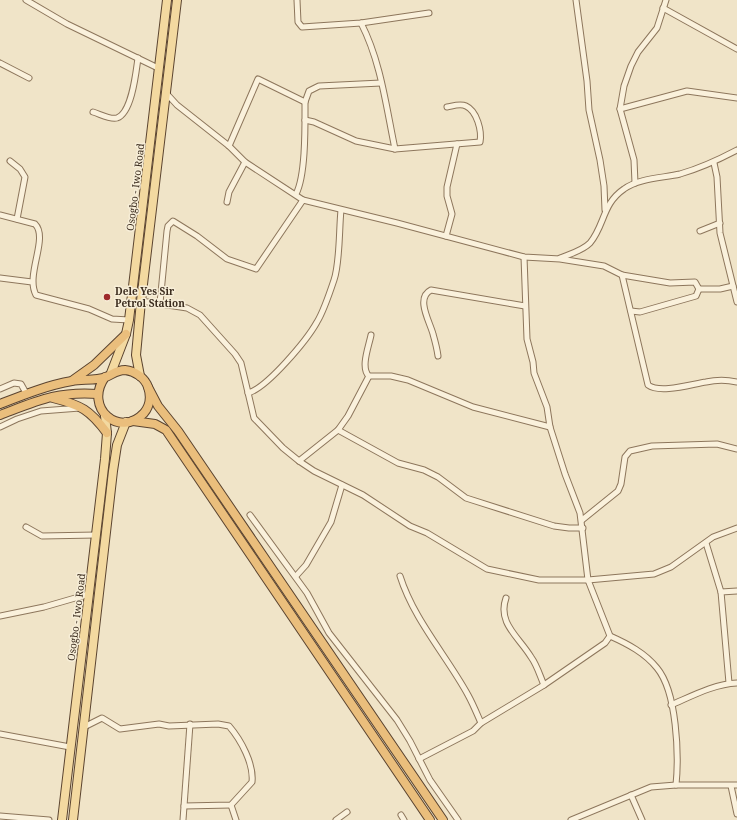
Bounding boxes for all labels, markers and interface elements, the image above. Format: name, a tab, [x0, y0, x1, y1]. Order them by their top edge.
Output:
street label: Osogbo - Iwo Road	[123, 142, 147, 232]
place label: Dele Yes Sir Petrol Station	[115, 284, 185, 310]
marker: Dele Yes Sir Petrol Station	[102, 292, 112, 302]
street label: Osogbo - Iwo Road	[64, 572, 88, 662]

